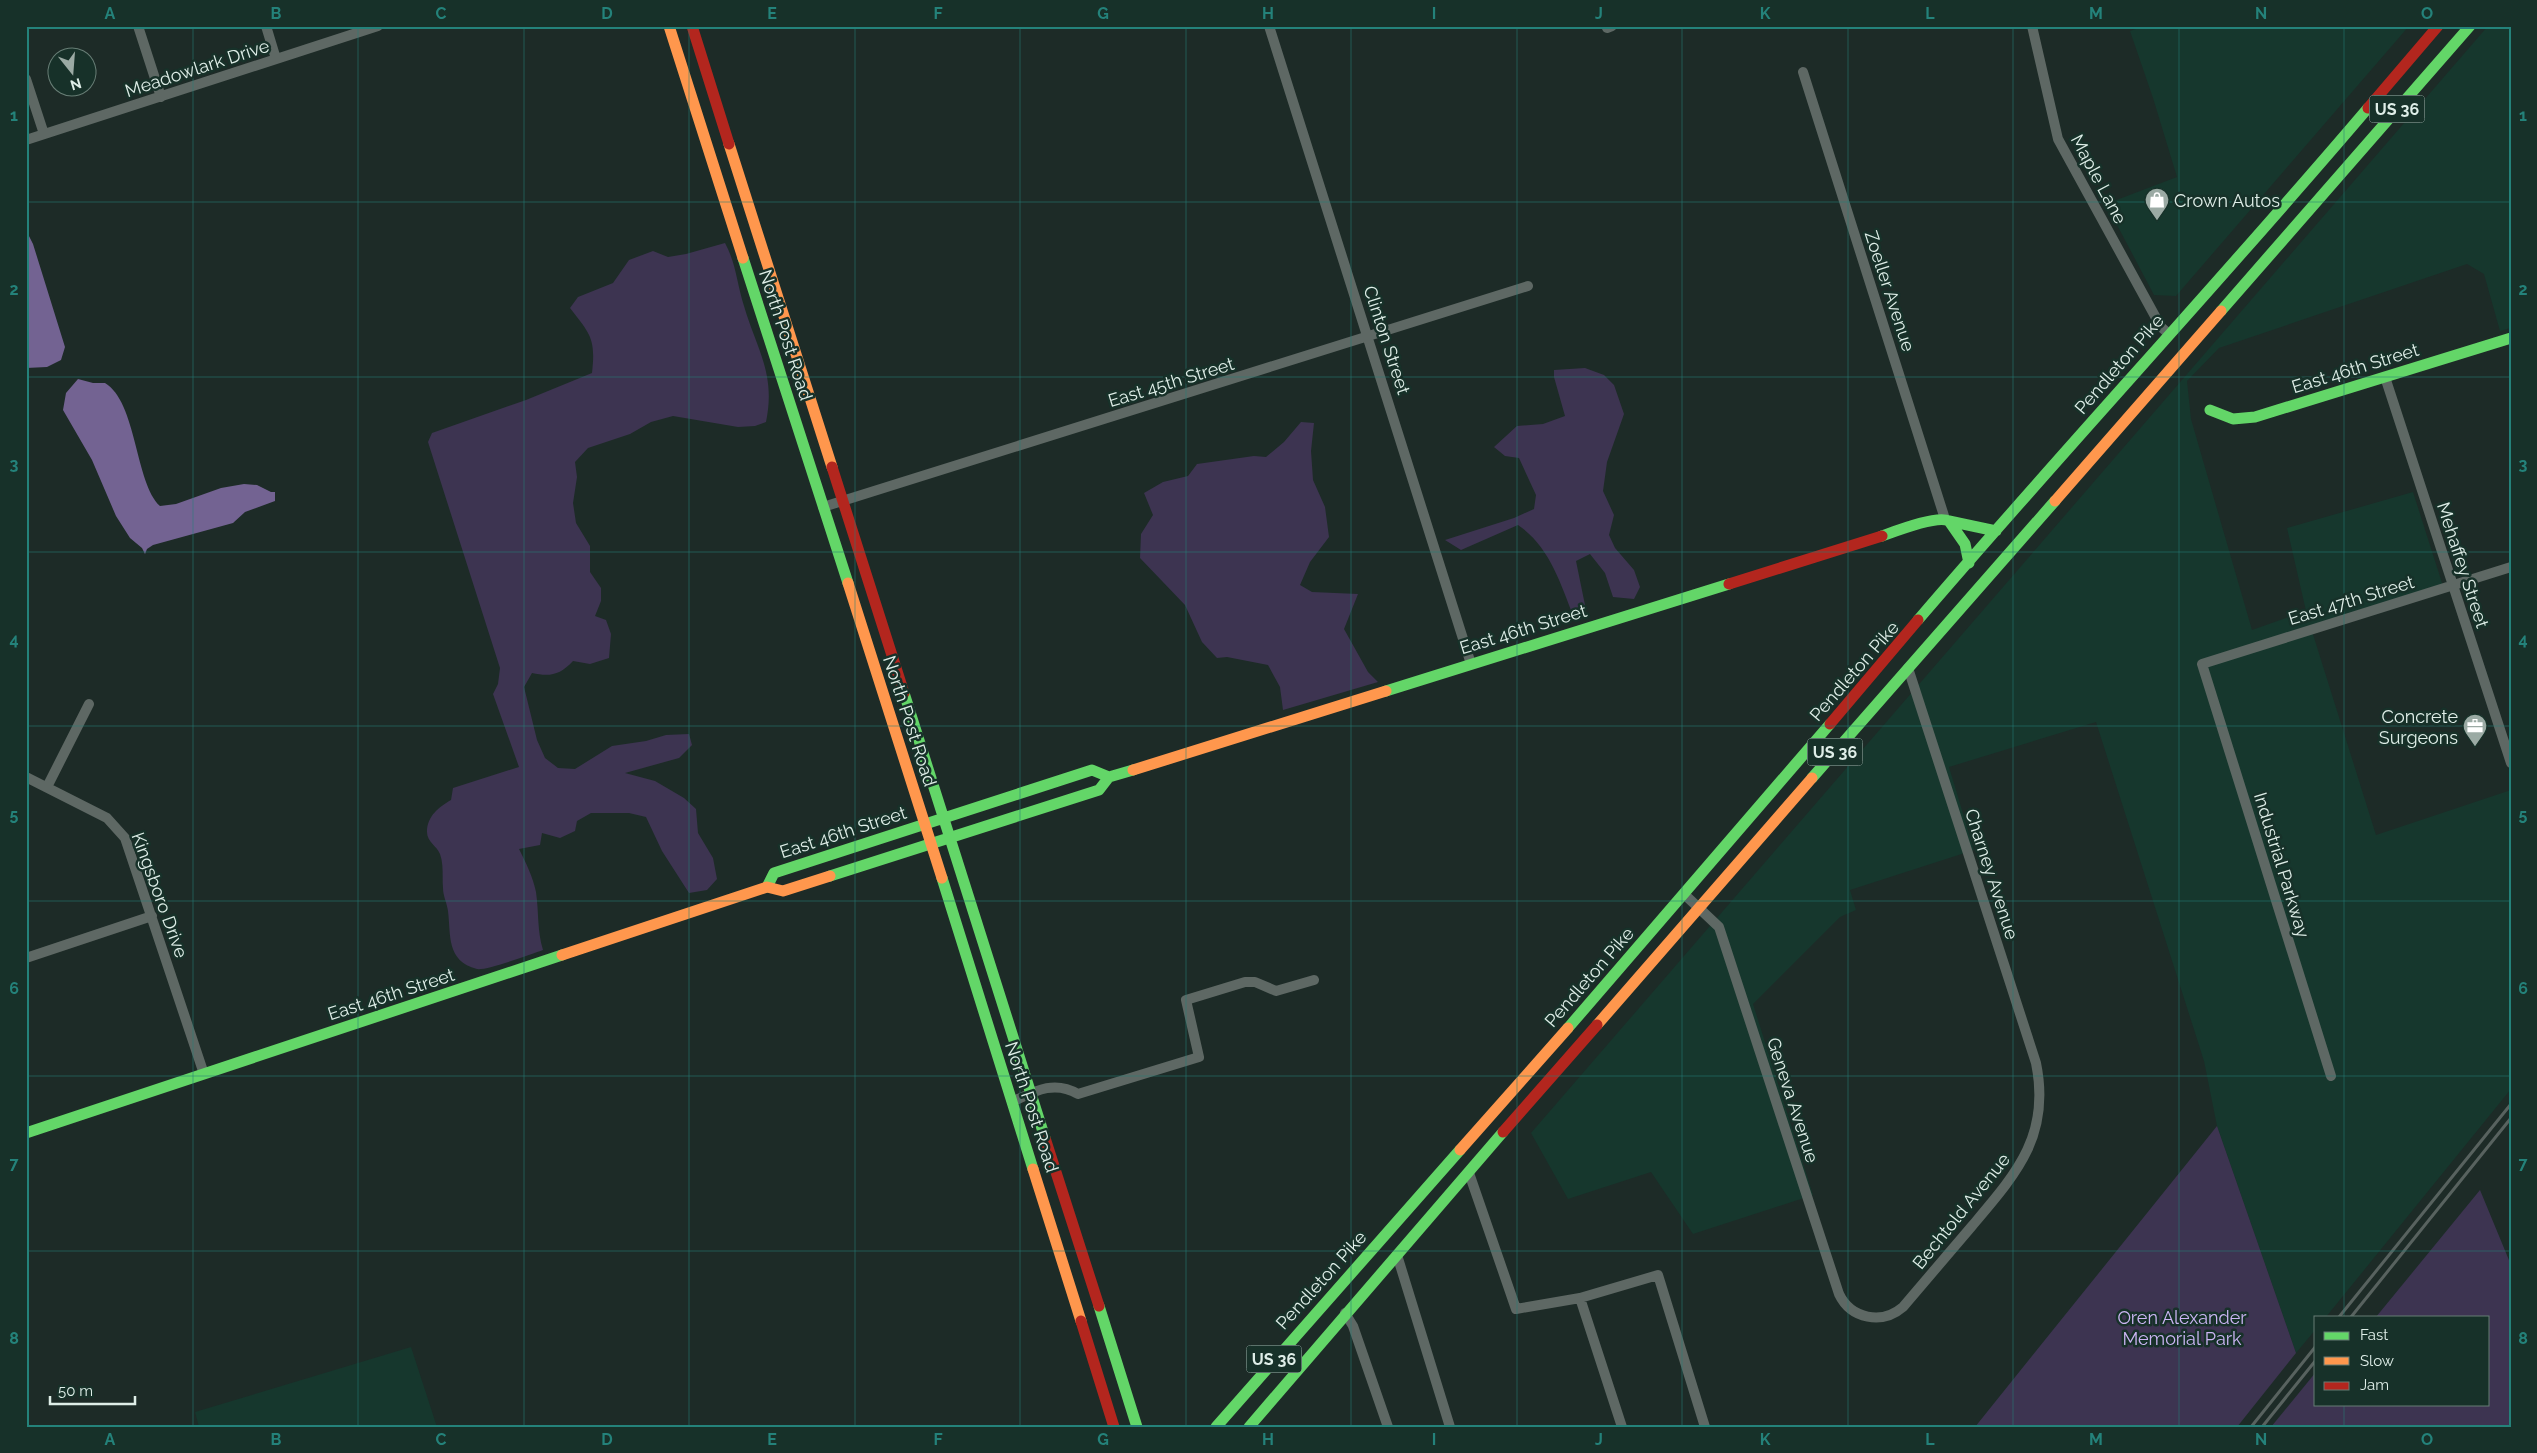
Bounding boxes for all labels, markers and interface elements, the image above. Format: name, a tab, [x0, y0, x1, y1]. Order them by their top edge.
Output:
text: A	[105, 4, 116, 23]
text: B	[271, 4, 282, 23]
text: C	[436, 4, 447, 23]
text: D	[601, 4, 613, 23]
text: E	[767, 4, 777, 23]
text: F	[933, 4, 943, 23]
text: G	[1097, 4, 1109, 23]
text: H	[1262, 4, 1274, 23]
text: I	[1432, 4, 1436, 23]
text: J	[1595, 4, 1603, 23]
text: K	[1760, 4, 1771, 23]
text: L	[1925, 4, 1935, 23]
text: M	[2089, 4, 2103, 23]
text: N	[2255, 4, 2267, 23]
text: O	[2421, 4, 2433, 23]
street label: Meadowlark Drive	[122, 35, 272, 101]
north arrow	[48, 48, 98, 98]
text: N	[68, 75, 83, 94]
road number: US 36	[2370, 96, 2424, 122]
text: 1	[10, 106, 18, 125]
text: 1	[2519, 106, 2527, 125]
street label: Maple Lane	[2067, 131, 2131, 228]
shop icon: Crown Autos	[2144, 187, 2170, 221]
place label: Crown Autos	[2174, 190, 2280, 211]
street label: Zoeller Avenue	[1861, 228, 1920, 354]
street label: North Post Road	[755, 267, 817, 403]
text: 2	[9, 280, 19, 299]
text: 2	[2518, 280, 2528, 299]
street label: Clinton Street	[1360, 283, 1414, 397]
street label: Pendleton Pike	[2070, 310, 2168, 418]
street label: East 46th Street	[2289, 339, 2421, 397]
street label: East 45th Street	[1105, 353, 1237, 411]
text: 3	[10, 455, 19, 474]
text: 3	[2519, 455, 2528, 474]
street label: Mehaffey Street	[2433, 500, 2493, 630]
street label: East 47th Street	[2286, 571, 2416, 629]
street label: East 46th Street	[1457, 600, 1589, 658]
street label: Pendleton Pike	[1805, 617, 1903, 725]
text: 4	[9, 630, 19, 649]
text: 4	[2518, 630, 2528, 649]
street label: North Post Road	[879, 653, 941, 789]
place label: Concrete Surgeons	[2379, 706, 2458, 748]
office icon: Concrete Surgeons	[2462, 713, 2488, 747]
road number: US 36	[1808, 739, 1862, 766]
street label: Industrial Parkway	[2250, 790, 2314, 941]
street label: East 46th Street	[777, 802, 909, 862]
text: 5	[10, 805, 19, 824]
text: 5	[2519, 805, 2528, 824]
street label: Charney Avenue	[1961, 806, 2023, 942]
street label: Kingsboro Drive	[128, 829, 193, 961]
street label: Pendleton Pike	[1540, 923, 1638, 1031]
street label: East 46th Street	[325, 964, 457, 1024]
text: 6	[9, 979, 19, 998]
text: 6	[2518, 979, 2528, 998]
street label: Geneva Avenue	[1763, 1035, 1823, 1166]
street label: North Post Road	[1001, 1039, 1063, 1175]
street label: Bechtold Avenue	[1908, 1149, 2014, 1273]
text: 7	[10, 1154, 19, 1173]
text: 7	[2519, 1154, 2528, 1173]
street label: Pendleton Pike	[1271, 1226, 1371, 1333]
park label: Oren Alexander Memorial Park	[2117, 1307, 2247, 1349]
legend	[2314, 1316, 2490, 1406]
text: Fast	[2360, 1326, 2388, 1344]
text: 8	[9, 1329, 19, 1348]
text: 8	[2518, 1329, 2528, 1348]
road number: US 36	[1246, 1346, 1302, 1372]
text: Slow	[2360, 1352, 2394, 1370]
scale bar	[50, 1373, 135, 1405]
text: Jam	[2360, 1376, 2389, 1394]
text: 50 m	[58, 1382, 93, 1400]
text: A	[105, 1430, 116, 1449]
text: B	[271, 1430, 282, 1449]
text: C	[436, 1430, 447, 1449]
text: D	[601, 1430, 613, 1449]
text: E	[767, 1430, 777, 1449]
text: F	[933, 1430, 943, 1449]
text: G	[1097, 1430, 1109, 1449]
text: H	[1262, 1430, 1274, 1449]
text: I	[1432, 1430, 1436, 1449]
text: J	[1595, 1430, 1603, 1449]
text: K	[1760, 1430, 1771, 1449]
text: L	[1925, 1430, 1935, 1449]
text: M	[2089, 1430, 2103, 1449]
text: N	[2255, 1430, 2267, 1449]
text: O	[2421, 1430, 2433, 1449]

